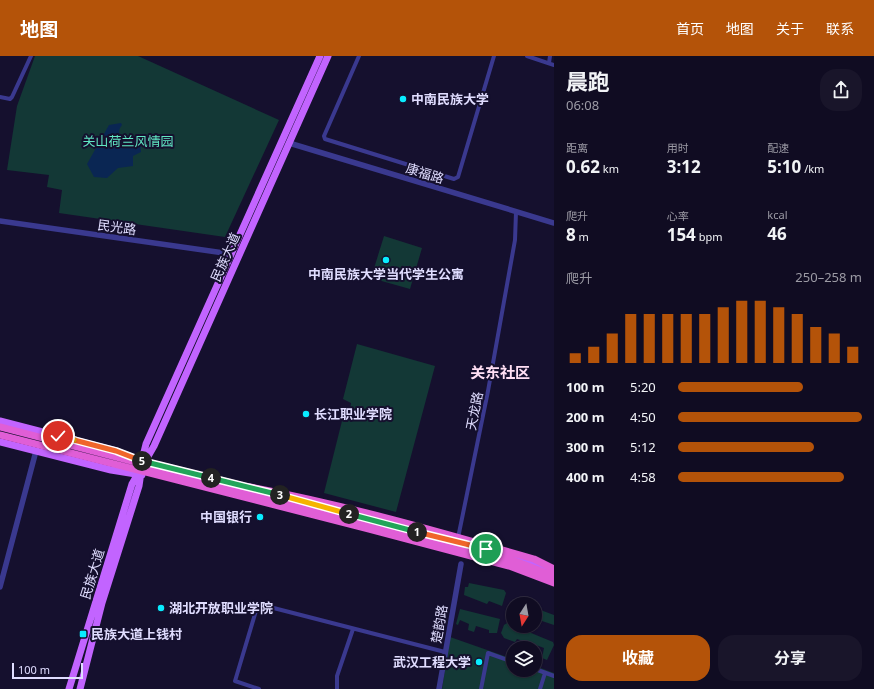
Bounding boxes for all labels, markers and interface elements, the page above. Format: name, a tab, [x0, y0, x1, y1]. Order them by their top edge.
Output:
text: 地图	[20, 16, 58, 42]
text: 首页	[676, 19, 704, 38]
text: 地图	[726, 19, 754, 38]
text: 关于	[776, 19, 804, 38]
text: 联系	[826, 19, 854, 38]
text: 晨跑	[566, 66, 610, 96]
button: share	[820, 69, 862, 111]
place label: 中南民族大学	[411, 90, 489, 108]
marker: 中南民族大学	[398, 94, 408, 104]
text: 06:08	[566, 96, 599, 114]
park label: 关山荷兰风情园	[82, 132, 174, 150]
text: 距离	[566, 140, 588, 155]
text: 用时	[667, 140, 689, 155]
text: 配速	[767, 140, 789, 155]
text: 0.62	[566, 155, 600, 178]
text: 3:12	[667, 155, 701, 178]
text: 5:10	[767, 155, 801, 178]
street label: 康福路	[404, 159, 446, 187]
text: km	[600, 161, 619, 176]
text: /km	[801, 161, 824, 176]
text: kcal	[767, 207, 788, 222]
text: 爬升	[566, 208, 588, 223]
text: 心率	[667, 208, 689, 223]
street label: 民光路	[96, 215, 138, 239]
text: 46	[767, 222, 787, 245]
text: 8	[566, 223, 576, 246]
text: 154	[667, 223, 696, 246]
text: m	[576, 229, 589, 244]
text: bpm	[696, 229, 723, 244]
street label: 民族大道	[206, 230, 244, 284]
marker: 中南民族大学当代学生公寓	[381, 255, 391, 265]
place label: 中南民族大学当代学生公寓	[308, 265, 464, 283]
text: 250–258 m	[795, 268, 862, 286]
text: 爬升	[566, 269, 592, 287]
district label: 关东社区	[470, 362, 530, 382]
text: 100 m	[566, 378, 604, 396]
text: 5:20	[630, 378, 656, 396]
street label: 天龙路	[461, 390, 487, 432]
place label: 长江职业学院	[314, 405, 392, 423]
text: 200 m	[566, 408, 604, 426]
text: 4:50	[630, 408, 656, 426]
marker: 长江职业学院	[301, 409, 311, 419]
pin	[41, 419, 75, 453]
icon: check	[47, 425, 69, 447]
text: 300 m	[566, 438, 604, 456]
text: 5:12	[630, 438, 656, 456]
pin: 5	[132, 451, 152, 471]
text: 5	[139, 453, 145, 468]
pin: 4	[201, 468, 221, 488]
text: 400 m	[566, 468, 604, 486]
text: 4:58	[630, 468, 656, 486]
text: 4	[208, 470, 214, 485]
pin: 3	[270, 485, 290, 505]
text: 3	[277, 487, 283, 502]
pin: 2	[339, 504, 359, 524]
text: 2	[346, 506, 352, 521]
place label: 中国银行	[200, 508, 252, 526]
marker: 中国银行	[255, 512, 265, 522]
pin: 1	[407, 522, 427, 542]
text: 1	[414, 524, 420, 539]
pin	[469, 532, 503, 566]
icon: arrive	[475, 538, 497, 560]
street label: 民族大道	[76, 546, 108, 602]
north arrow	[506, 597, 542, 633]
map controls	[506, 597, 542, 677]
place label: 湖北开放职业学院	[169, 599, 273, 617]
marker: 湖北开放职业学院	[156, 603, 166, 613]
street label: 楚韵路	[427, 603, 451, 645]
place label: 民族大道上钱村	[91, 625, 182, 643]
marker: 民族大道上钱村	[78, 629, 88, 639]
button: 收藏	[566, 635, 710, 681]
button: 分享	[718, 635, 862, 681]
button: layers	[506, 641, 542, 677]
place label: 武汉工程大学	[393, 653, 471, 671]
marker: 武汉工程大学	[474, 657, 484, 667]
scale bar	[12, 661, 83, 680]
text: 100 m	[18, 662, 50, 677]

